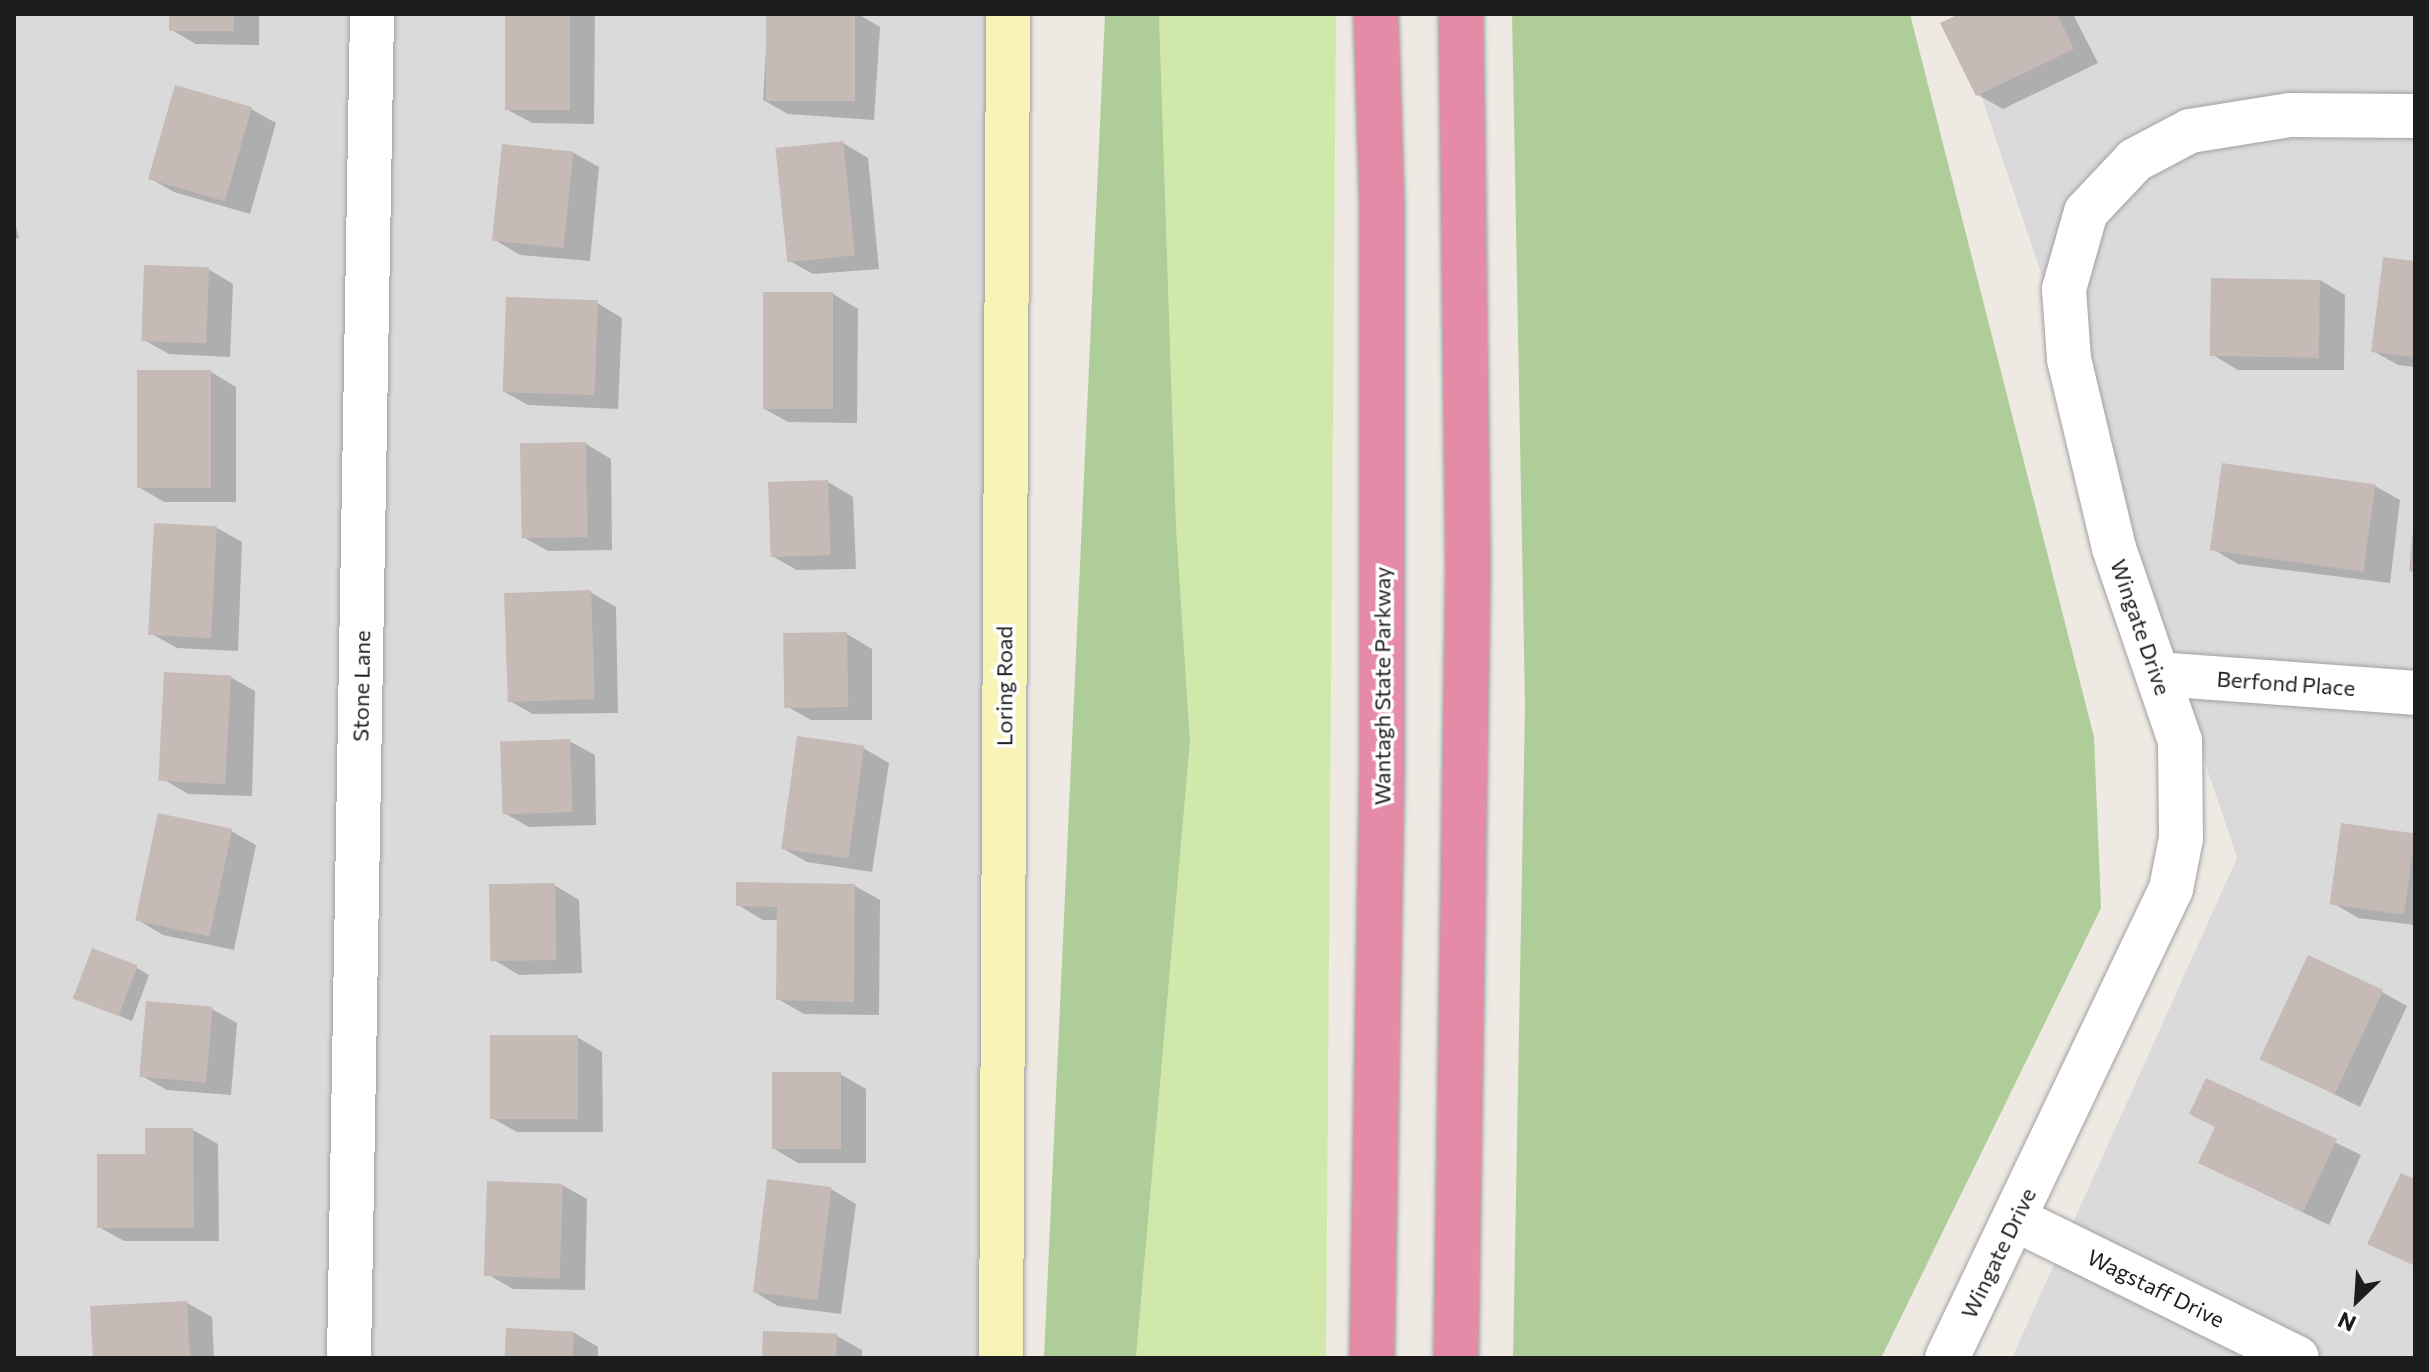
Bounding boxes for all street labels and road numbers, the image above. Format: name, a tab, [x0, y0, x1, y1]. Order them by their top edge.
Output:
street label: Wingate Drive	[2105, 556, 2177, 698]
street label: Wantagh State Parkway	[1369, 567, 1395, 805]
street label: Loring Road	[991, 626, 1017, 746]
street label: Stone Lane	[347, 630, 375, 742]
street label: Berfond Place	[2216, 665, 2356, 701]
street label: Wingate Drive	[1955, 1183, 2041, 1323]
street label: Wagstaff Drive	[2083, 1243, 2229, 1333]

